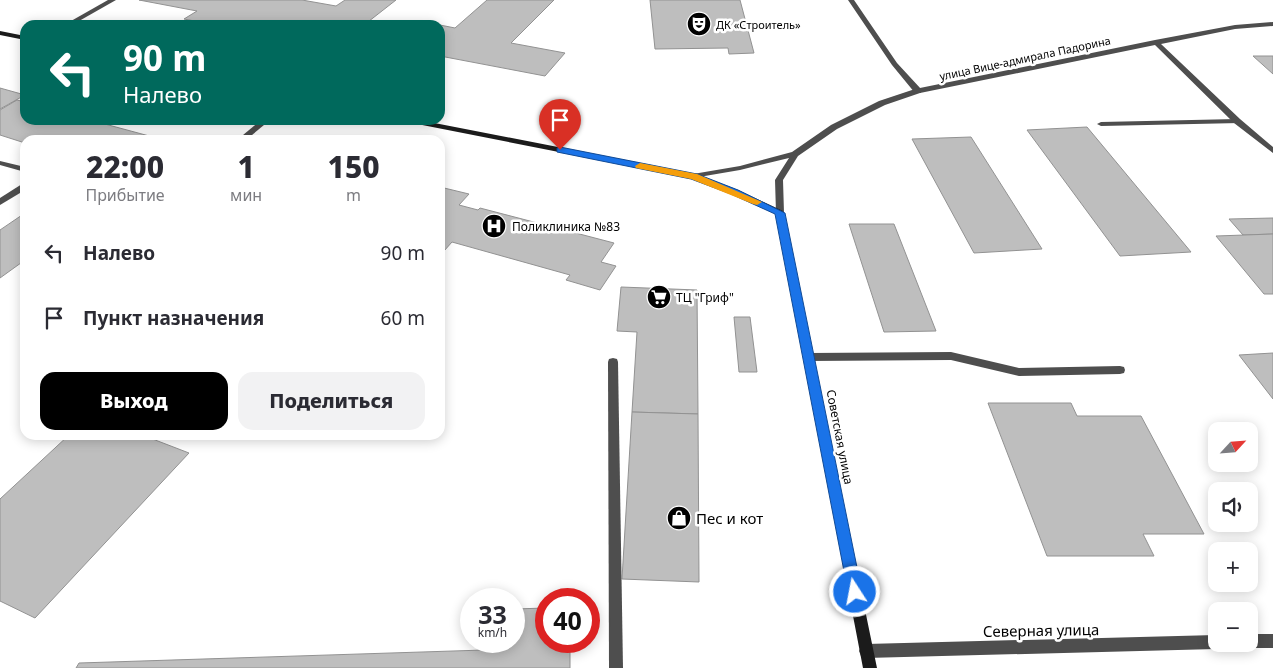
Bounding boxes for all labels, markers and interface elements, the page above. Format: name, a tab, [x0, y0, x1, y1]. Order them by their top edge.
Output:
theatre icon: ДК «Строитель»	[686, 11, 712, 37]
place label: ДК «Строитель»	[716, 17, 801, 32]
street label: улица Вице-адмирала Падорина	[938, 33, 1112, 83]
text: 90 m	[123, 34, 206, 81]
icon: left	[40, 40, 105, 105]
text: Налево	[123, 79, 202, 109]
pin	[539, 99, 581, 150]
icon: arrive	[546, 106, 574, 134]
text: 22:00	[86, 146, 164, 187]
text: 1	[237, 146, 255, 187]
text: 150	[328, 146, 380, 187]
text: Прибытие	[85, 184, 165, 206]
text: мин	[230, 184, 262, 206]
text: m	[346, 184, 361, 206]
hospital icon: Поликлиника №83	[481, 213, 507, 239]
place label: Поликлиника №83	[512, 218, 620, 235]
icon: left	[40, 239, 68, 267]
text: Налево	[83, 240, 155, 266]
text: 90 m	[381, 240, 425, 266]
supermarket icon: ТЦ "Гриф"	[646, 284, 672, 310]
place label: ТЦ "Гриф"	[676, 289, 734, 306]
icon: arrive	[40, 304, 68, 332]
text: Пункт назначения	[83, 305, 264, 331]
text: 60 m	[381, 305, 425, 331]
button: Выход	[40, 372, 228, 430]
button: Поделиться	[238, 372, 425, 430]
street label: Советская улица	[822, 388, 858, 486]
north arrow	[1208, 422, 1258, 472]
map controls	[1208, 422, 1258, 652]
button: sound	[1208, 482, 1258, 532]
shop icon: Пес и кот	[666, 505, 692, 531]
place label: Пес и кот	[696, 508, 763, 528]
button: +	[1208, 542, 1258, 592]
position arrow	[828, 565, 880, 617]
speed limit sign: 40	[535, 588, 600, 653]
text: 33	[478, 597, 507, 631]
button: −	[1208, 602, 1258, 652]
street label: Северная улица	[983, 619, 1099, 641]
text: km/h	[478, 624, 507, 641]

